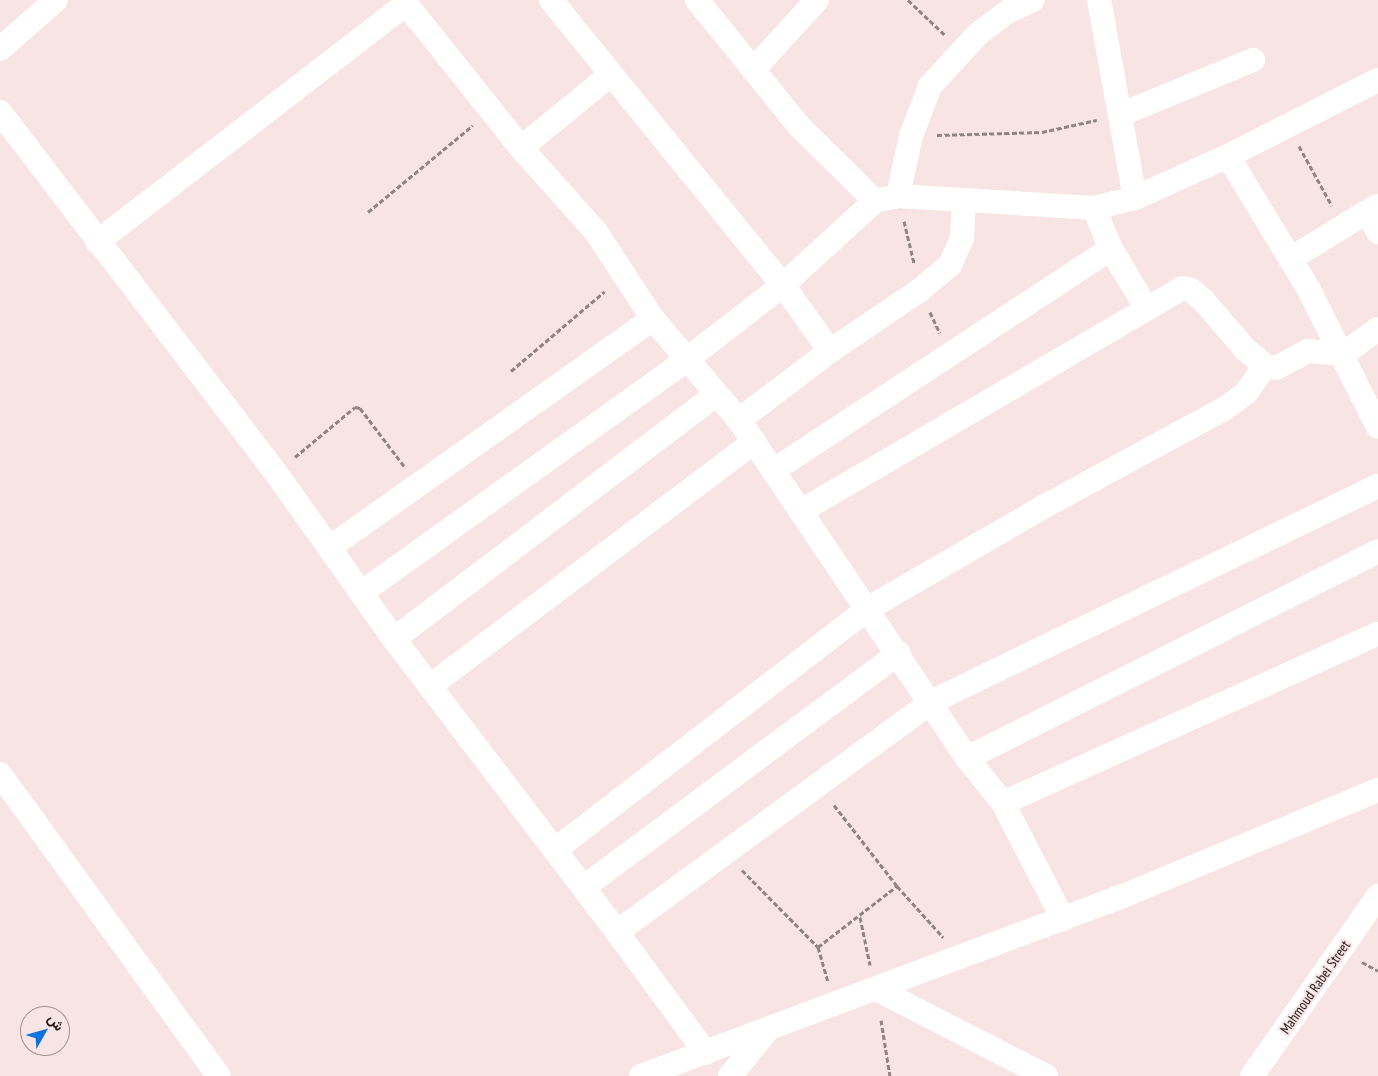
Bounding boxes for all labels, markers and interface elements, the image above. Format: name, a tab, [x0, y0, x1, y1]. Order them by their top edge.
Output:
street label: Mahmoud Rabei Street	[1277, 937, 1353, 1037]
north arrow	[20, 1006, 70, 1056]
text: ش	[44, 1010, 68, 1035]

